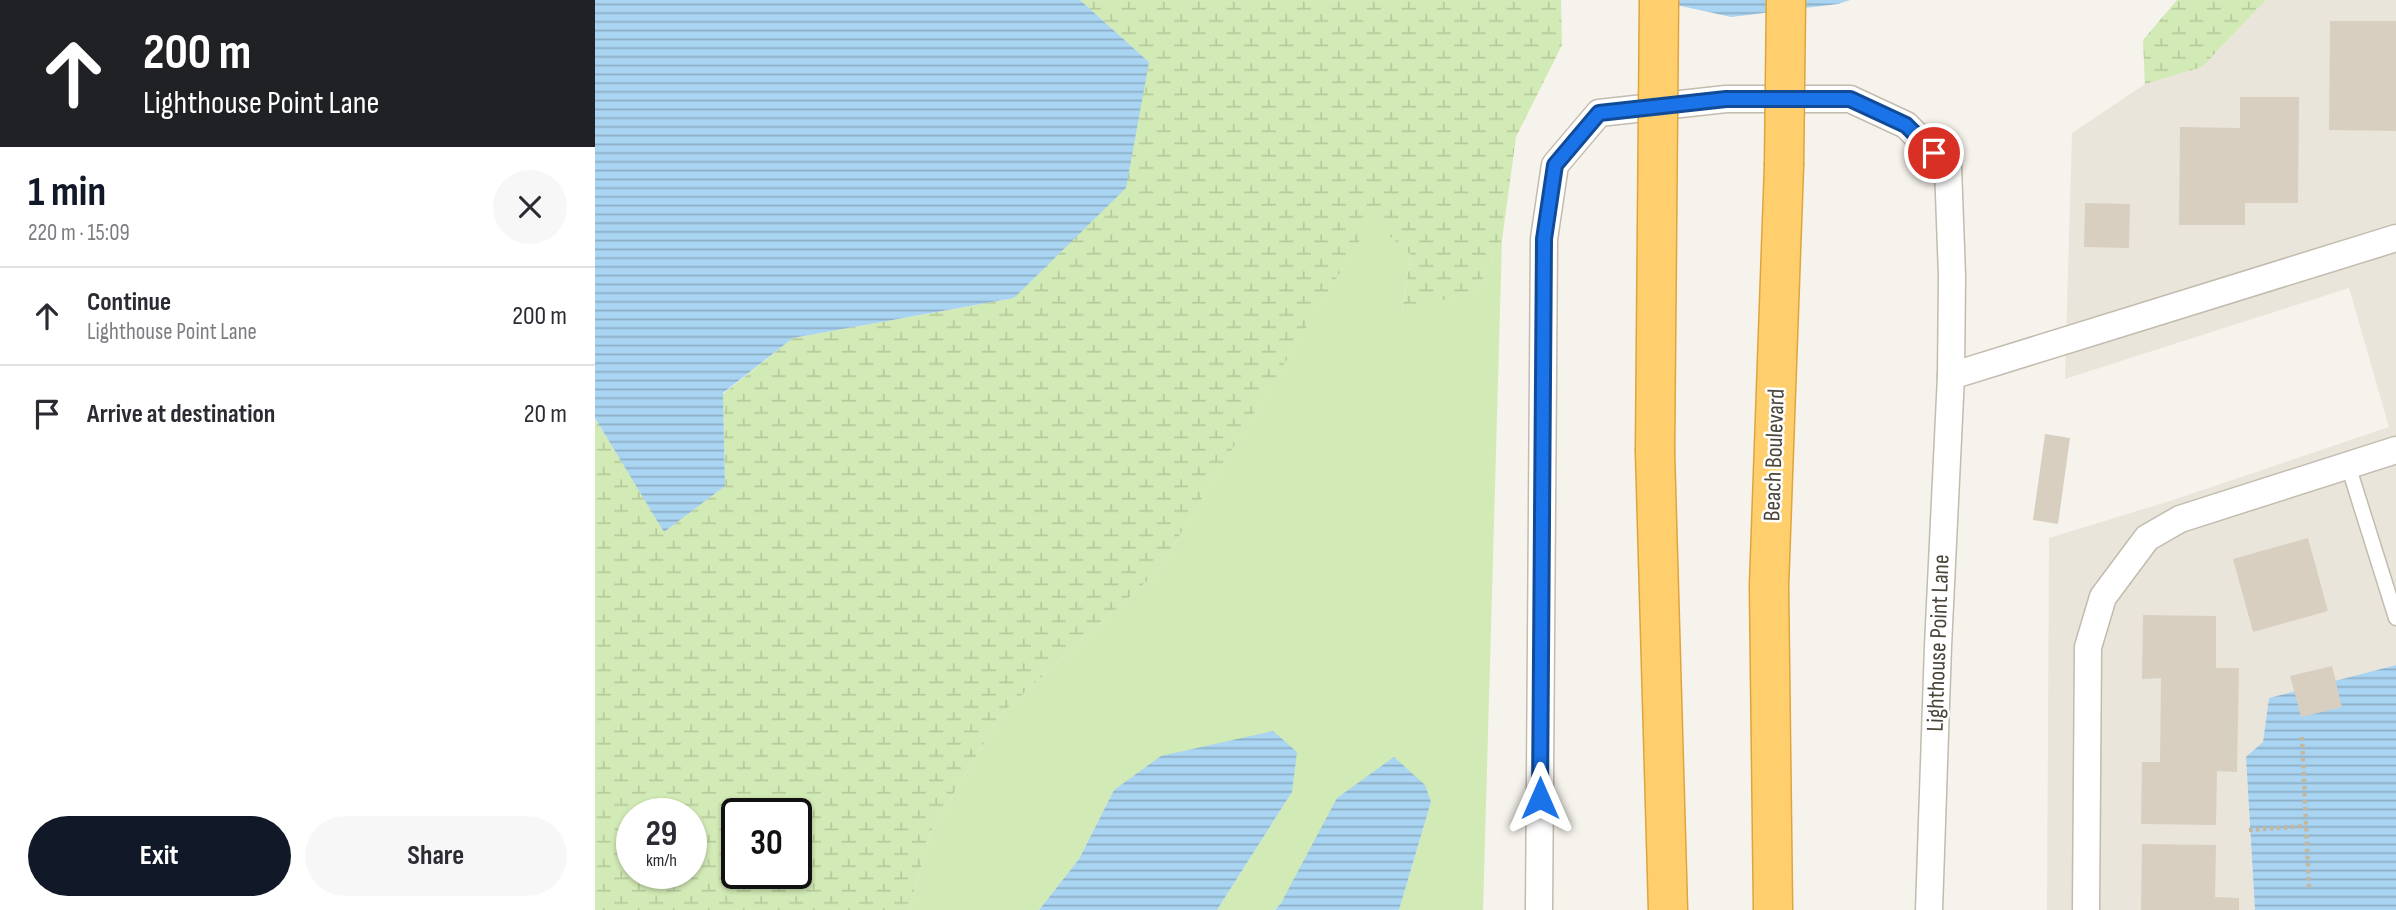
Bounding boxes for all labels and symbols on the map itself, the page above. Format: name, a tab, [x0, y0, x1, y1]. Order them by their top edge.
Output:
pin	[1904, 123, 1964, 183]
street label: Beach Boulevard	[1757, 388, 1791, 522]
street label: Lighthouse Point Lane	[1920, 554, 1956, 732]
position arrow	[1503, 761, 1577, 835]
speed limit sign: 30	[721, 798, 812, 889]

